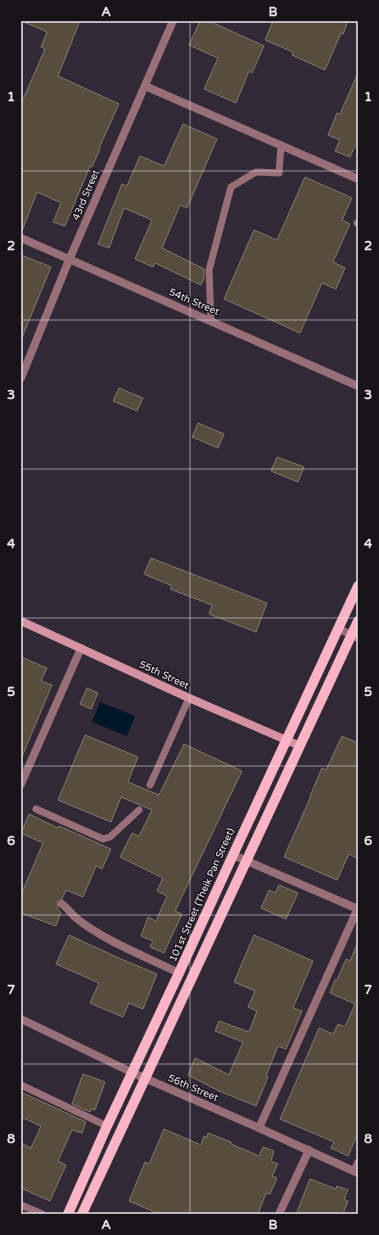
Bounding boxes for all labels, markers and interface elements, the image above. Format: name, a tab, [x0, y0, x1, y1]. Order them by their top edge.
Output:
text: A	[101, 4, 111, 20]
text: B	[268, 4, 278, 20]
text: 1	[7, 89, 15, 105]
text: 1	[364, 89, 372, 105]
street label: 43rd Street	[70, 168, 102, 222]
text: 2	[7, 238, 15, 254]
text: 2	[364, 238, 372, 254]
street label: 54th Street	[167, 286, 221, 318]
text: 3	[7, 387, 15, 403]
text: 3	[364, 387, 372, 403]
text: 4	[7, 536, 16, 552]
text: 4	[364, 536, 373, 552]
street label: 55th Street	[137, 658, 191, 692]
text: 5	[7, 684, 15, 700]
text: 5	[364, 684, 372, 700]
street label: 101st Street (Theik Pan Street)	[167, 826, 237, 964]
text: 6	[7, 833, 15, 849]
text: 6	[364, 833, 372, 849]
text: 7	[7, 982, 15, 998]
text: 7	[364, 982, 372, 998]
street label: 56th Street	[166, 1072, 220, 1104]
text: 8	[7, 1131, 15, 1147]
text: 8	[364, 1131, 372, 1147]
text: A	[101, 1217, 111, 1233]
text: B	[268, 1217, 278, 1233]

